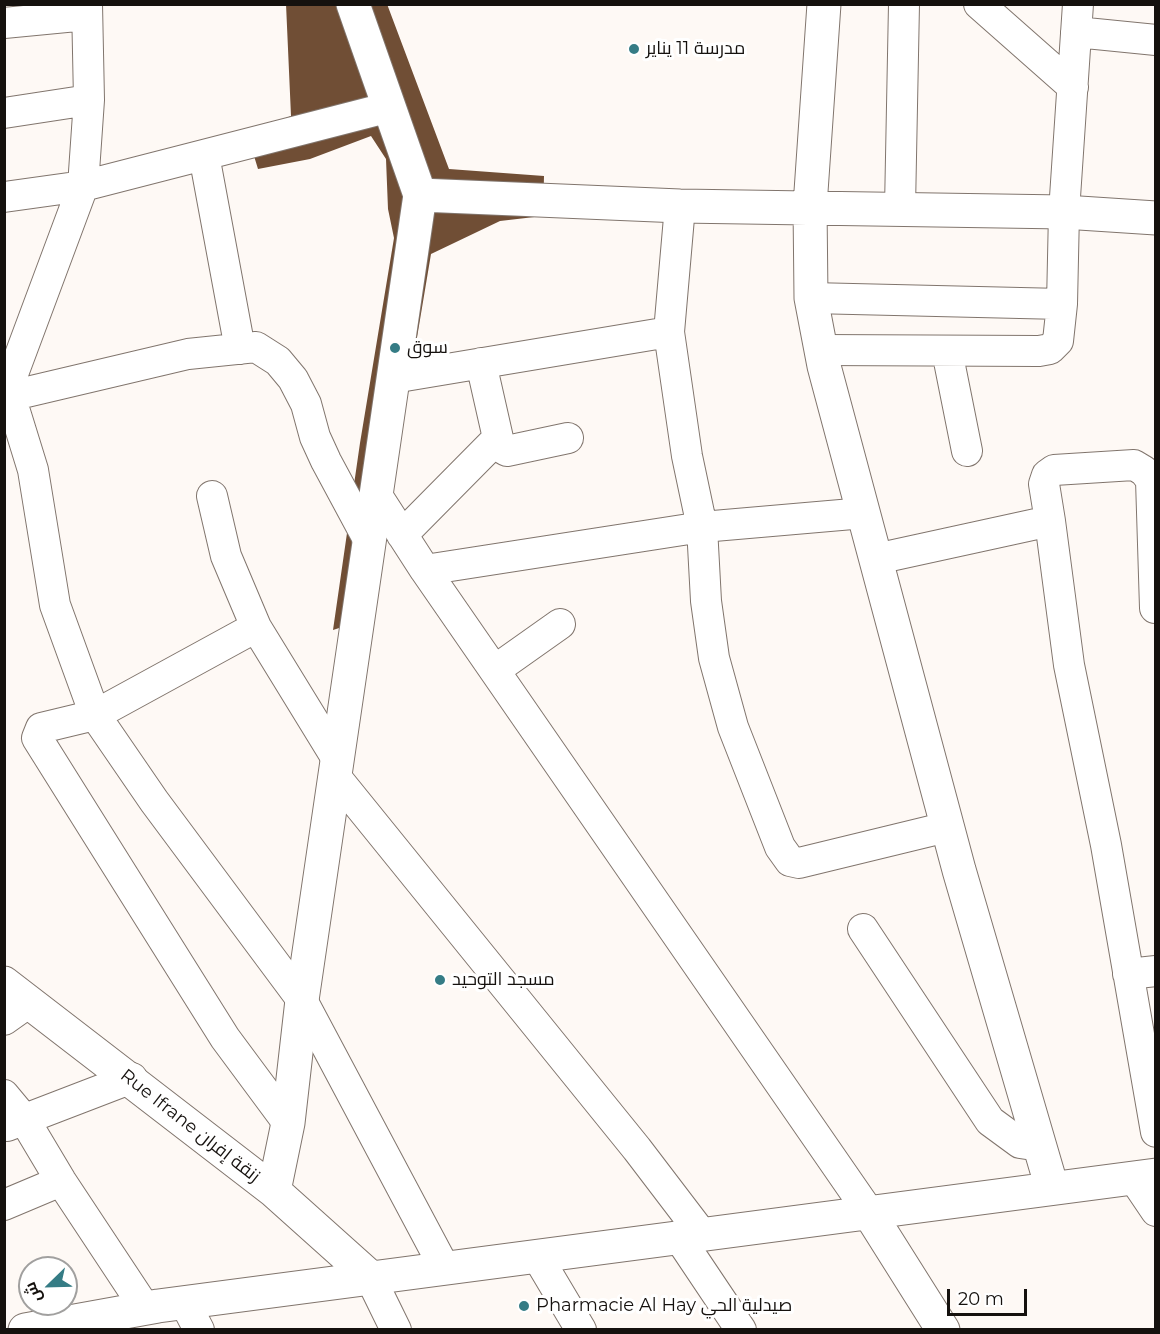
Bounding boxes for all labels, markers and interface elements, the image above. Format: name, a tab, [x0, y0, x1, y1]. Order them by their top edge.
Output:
place label: مدرسة 11 يناير	[646, 38, 745, 60]
marker: مدرسة 11 يناير	[627, 42, 641, 56]
place label: سوق	[407, 337, 448, 359]
marker: سوق	[388, 341, 402, 355]
place label: مسجد التوحيد	[452, 969, 555, 991]
marker: مسجد التوحيد	[433, 973, 447, 987]
street label: Rue Ifrane زنقة إفران	[116, 1065, 264, 1187]
north arrow	[18, 1256, 78, 1316]
scale bar	[950, 1277, 1030, 1315]
text: ش	[20, 1279, 46, 1306]
text: 20 m	[958, 1288, 1004, 1310]
place label: Pharmacie Al Hay صيدلية الحي	[536, 1295, 792, 1317]
marker: Pharmacie Al Hay صيدلية الحي	[517, 1299, 531, 1313]

